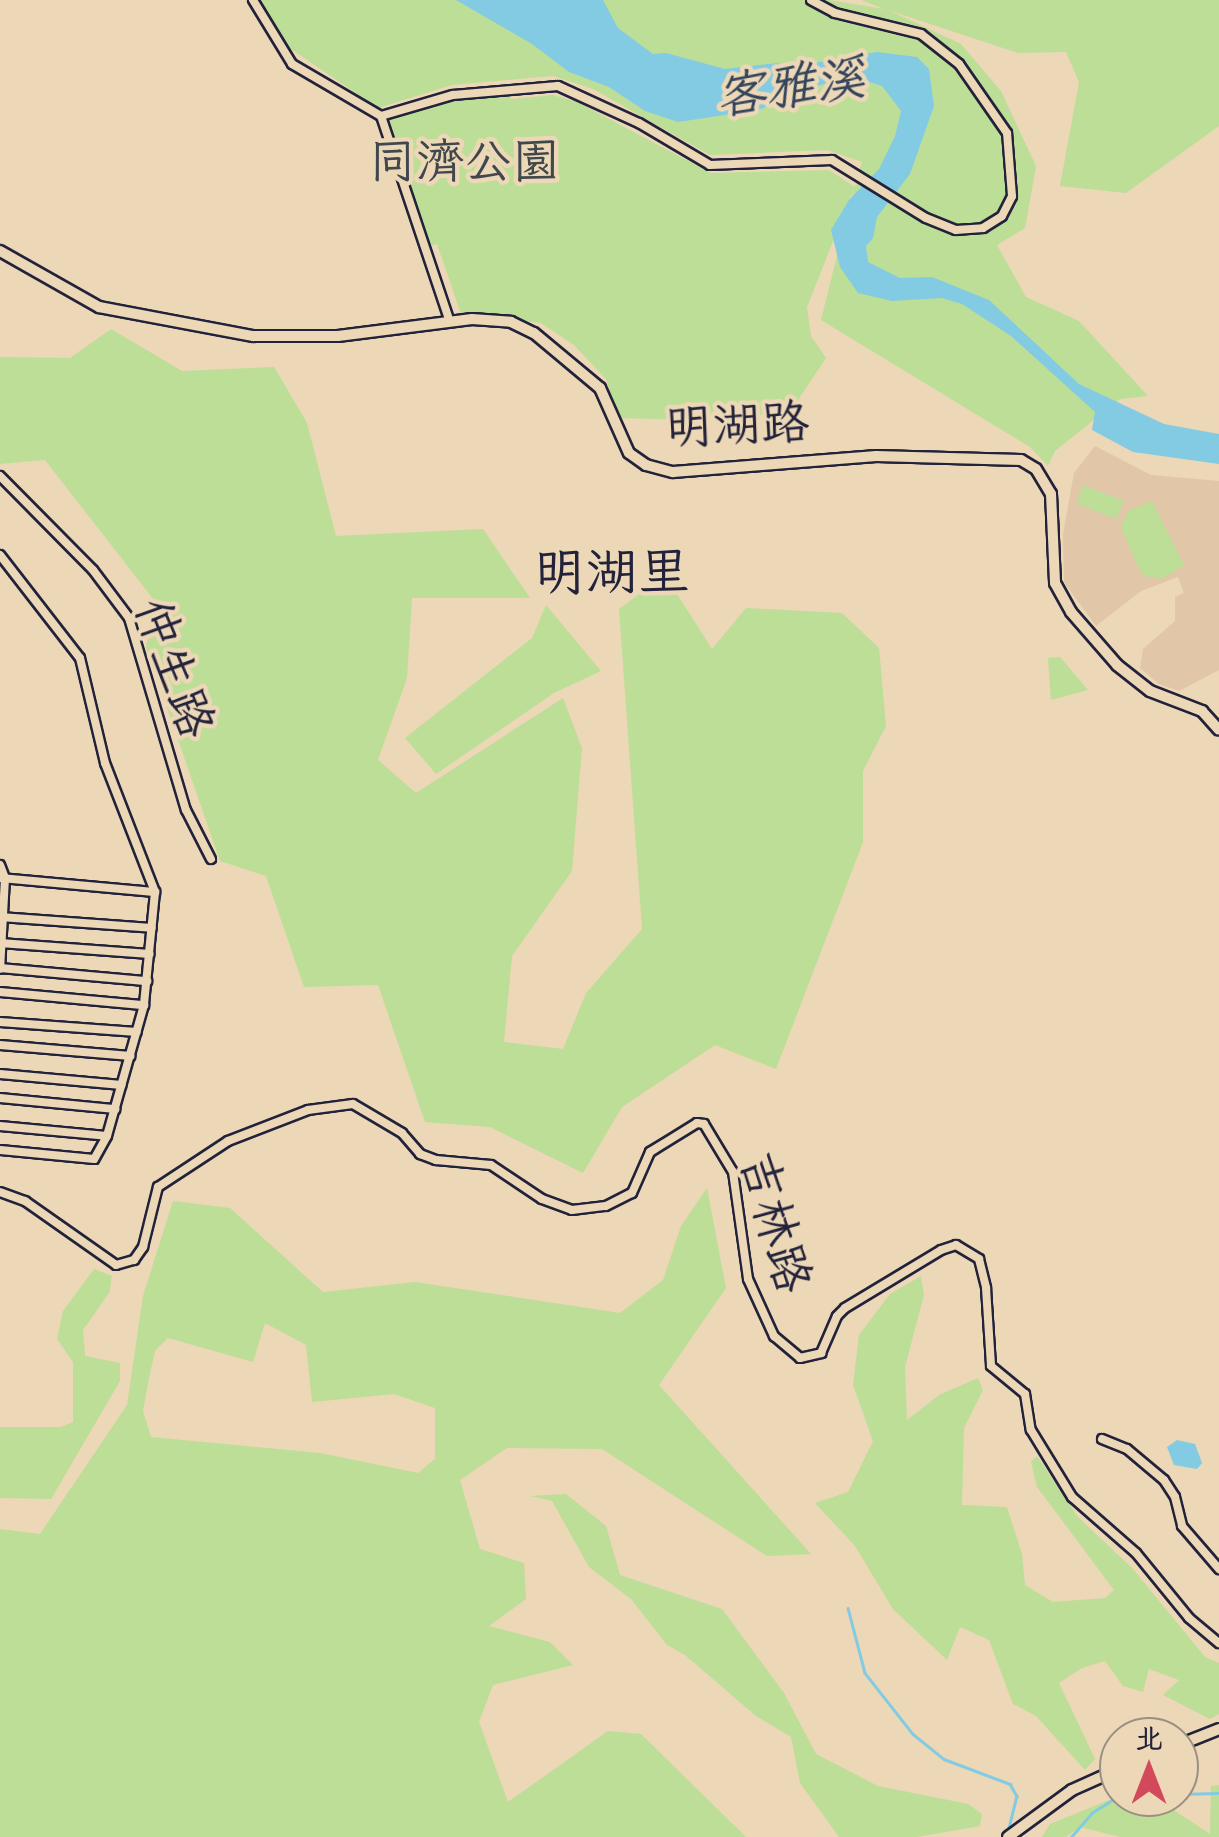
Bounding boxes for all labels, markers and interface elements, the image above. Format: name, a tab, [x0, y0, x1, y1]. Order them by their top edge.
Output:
water label: 客雅溪	[712, 47, 868, 127]
park label: 同濟公園	[368, 133, 560, 191]
street label: 明湖路	[664, 394, 810, 456]
district label: 明湖里	[534, 542, 690, 604]
street label: 仲生路	[122, 590, 226, 746]
street label: 吉林路	[727, 1145, 823, 1299]
north arrow	[1099, 1717, 1199, 1817]
text: 北	[1135, 1721, 1163, 1756]

